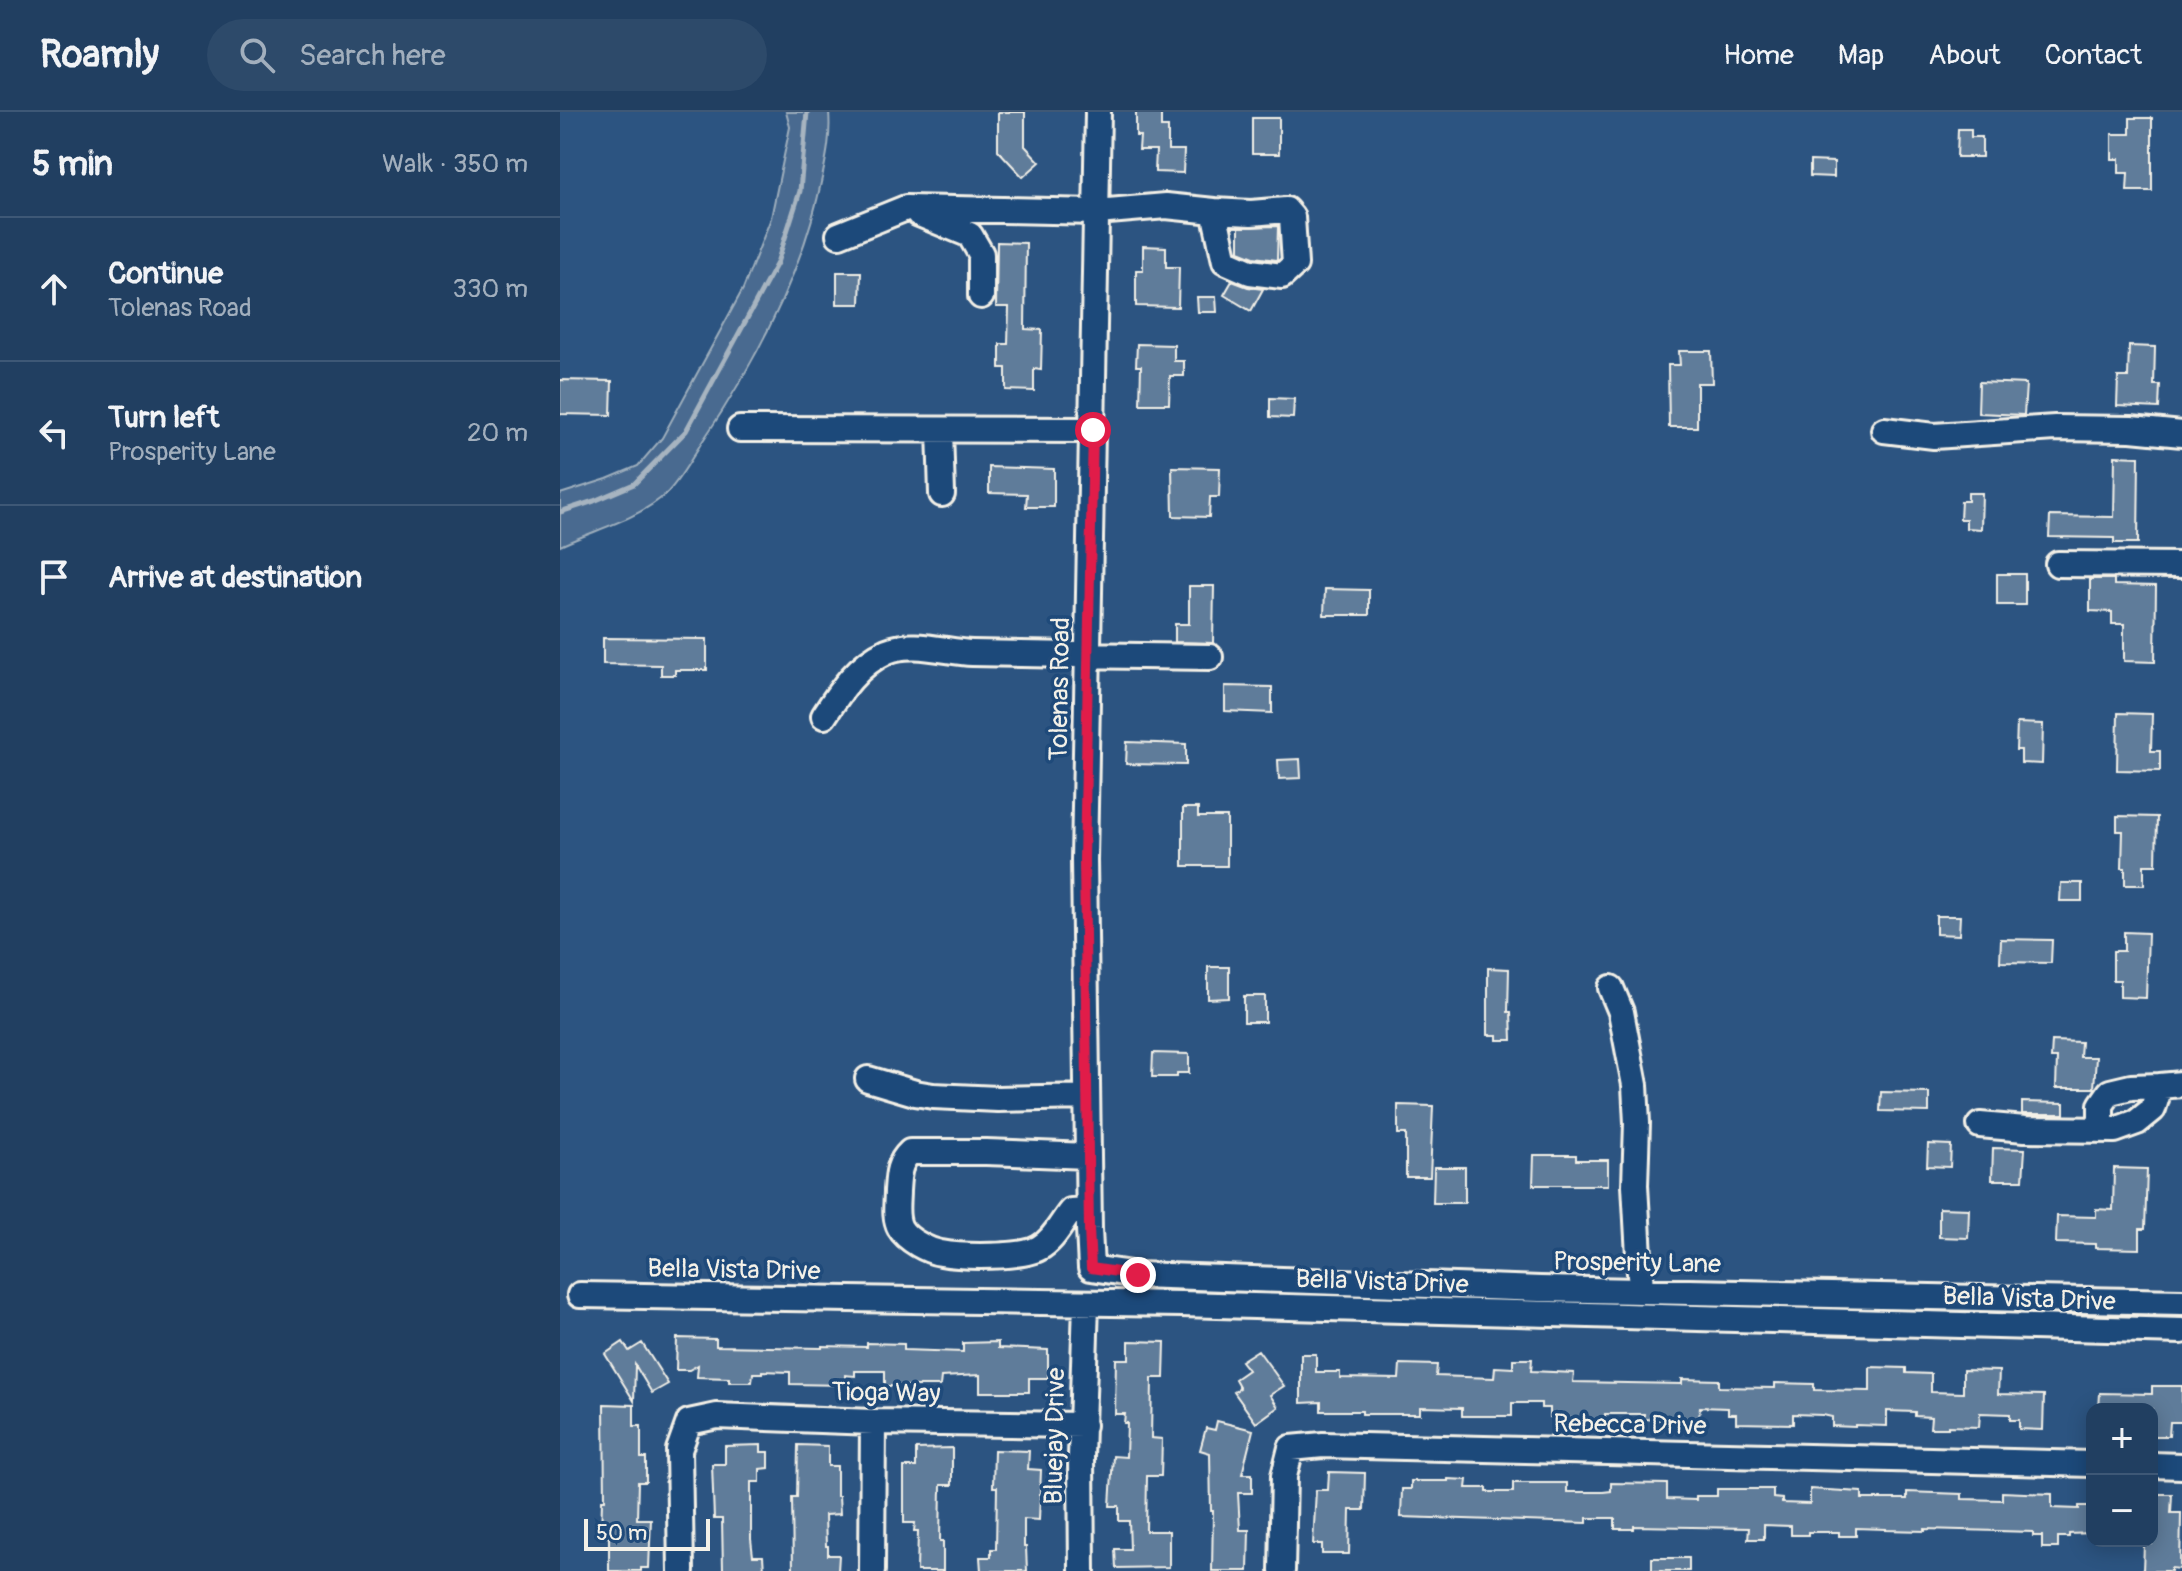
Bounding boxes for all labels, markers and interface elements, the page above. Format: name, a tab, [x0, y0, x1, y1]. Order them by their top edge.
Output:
search box	[207, 19, 767, 91]
text: Roamly	[40, 31, 159, 79]
icon: search	[235, 33, 279, 77]
text: Search here	[299, 37, 446, 74]
text: Home	[1723, 38, 1794, 73]
text: Map	[1838, 38, 1884, 73]
text: About	[1928, 38, 2001, 73]
text: Contact	[2045, 38, 2142, 73]
text: 5 min	[32, 143, 113, 186]
text: Walk · 350 m	[382, 148, 528, 180]
text: Continue	[108, 255, 223, 292]
icon: ahead	[32, 267, 76, 311]
text: 330 m	[452, 273, 528, 305]
text: Tolenas Road	[108, 292, 252, 324]
text: Turn left	[108, 399, 219, 436]
icon: left	[32, 411, 76, 455]
route start	[1075, 412, 1111, 448]
text: 20 m	[467, 417, 528, 449]
text: Prosperity Lane	[108, 436, 276, 468]
icon: arrive	[32, 555, 76, 599]
text: Arrive at destination	[108, 559, 362, 596]
street label: Tolenas Road	[1043, 617, 1077, 761]
street label: Prosperity Lane	[1553, 1246, 1721, 1280]
street label: Bella Vista Drive	[647, 1252, 821, 1288]
route end	[1120, 1257, 1156, 1293]
street label: Bella Vista Drive	[1295, 1263, 1469, 1301]
street label: Bella Vista Drive	[1942, 1280, 2116, 1318]
street label: Bluejay Drive	[1038, 1367, 1072, 1505]
street label: Tioga Way	[831, 1376, 941, 1410]
map controls	[2086, 1403, 2158, 1547]
button: +	[2086, 1403, 2158, 1475]
street label: Rebecca Drive	[1553, 1408, 1707, 1442]
button: −	[2086, 1475, 2158, 1547]
scale bar	[584, 1515, 710, 1551]
text: 50 m	[596, 1519, 647, 1547]

